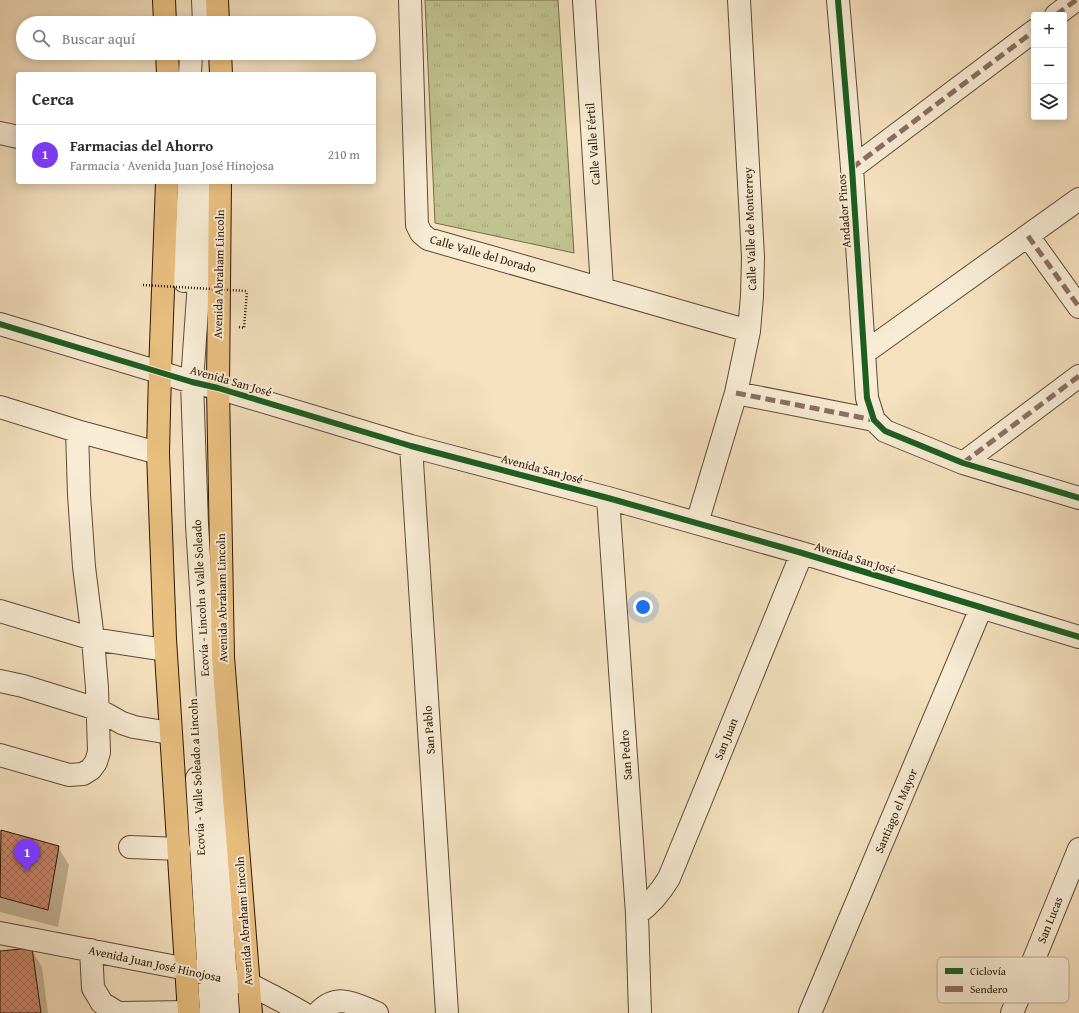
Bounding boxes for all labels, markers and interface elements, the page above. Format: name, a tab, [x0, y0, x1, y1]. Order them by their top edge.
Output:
map controls	[1031, 12, 1067, 120]
button: +	[1031, 12, 1067, 48]
search box	[16, 16, 376, 60]
icon: search	[30, 27, 52, 49]
text: Buscar aquí	[62, 28, 135, 49]
button: −	[1031, 48, 1067, 84]
button: layers	[1031, 84, 1067, 120]
text: Cerca	[32, 86, 74, 111]
street label: Calle Valle Fértil	[581, 102, 604, 186]
text: Farmacias del Ahorro	[70, 135, 213, 156]
text: 1	[42, 145, 48, 164]
text: 210 m	[328, 145, 360, 164]
text: Farmacia · Avenida Juan José Hinojosa	[70, 156, 274, 175]
street label: Calle Valle de Monterrey	[739, 167, 760, 291]
street label: Andador Pinos	[832, 173, 855, 248]
street label: Avenida Abraham Lincoln	[209, 209, 228, 339]
street label: Calle Valle del Dorado	[428, 230, 538, 277]
street label: Avenida San José	[188, 361, 274, 400]
street label: Avenida San José	[499, 449, 585, 488]
street label: Ecovía - Lincoln a Valle Soleado	[188, 519, 213, 677]
street label: Avenida Abraham Lincoln	[212, 533, 231, 663]
street label: Avenida San José	[812, 537, 898, 578]
your location	[633, 597, 653, 617]
street label: Ecovía - Valle Soleado a Lincoln	[184, 698, 209, 856]
street label: San Pablo	[418, 705, 439, 755]
street label: San Juan	[709, 715, 742, 762]
street label: San Pedro	[615, 729, 636, 781]
street label: Santiago el Mayor	[870, 766, 921, 856]
pin: 1	[14, 839, 40, 872]
street label: Avenida Abraham Lincoln	[230, 856, 256, 986]
street label: San Lucas	[1032, 894, 1067, 946]
street label: Avenida Juan José Hinojosa	[87, 941, 223, 986]
legend	[937, 957, 1069, 1003]
text: Ciclovía	[970, 963, 1007, 979]
text: Sendero	[970, 981, 1008, 997]

